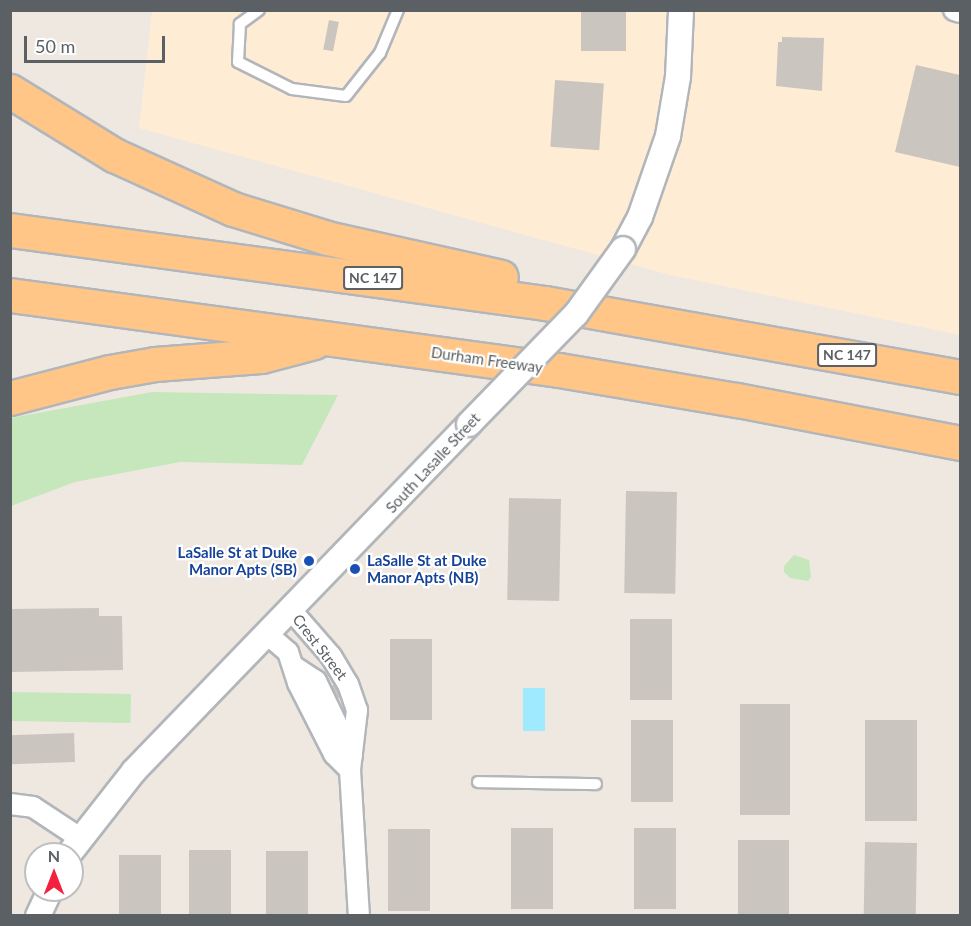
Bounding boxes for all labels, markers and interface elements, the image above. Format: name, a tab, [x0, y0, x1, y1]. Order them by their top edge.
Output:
scale bar	[27, 24, 168, 62]
text: 50 m	[35, 35, 75, 57]
road number: NC 147	[343, 267, 403, 289]
street label: Durham Freeway	[430, 343, 544, 377]
road number: NC 147	[817, 344, 877, 366]
street label: South Lasalle Street	[382, 409, 484, 517]
place label: LaSalle St at Duke Manor Apts (SB)	[178, 543, 297, 578]
place label: LaSalle St at Duke Manor Apts (NB)	[367, 551, 486, 586]
marker: LaSalle St at Duke Manor Apts (SB)	[302, 554, 316, 568]
marker: LaSalle St at Duke Manor Apts (NB)	[348, 562, 362, 576]
street label: Crest Street	[289, 611, 351, 683]
north arrow	[24, 842, 84, 902]
text: N	[48, 846, 60, 865]

